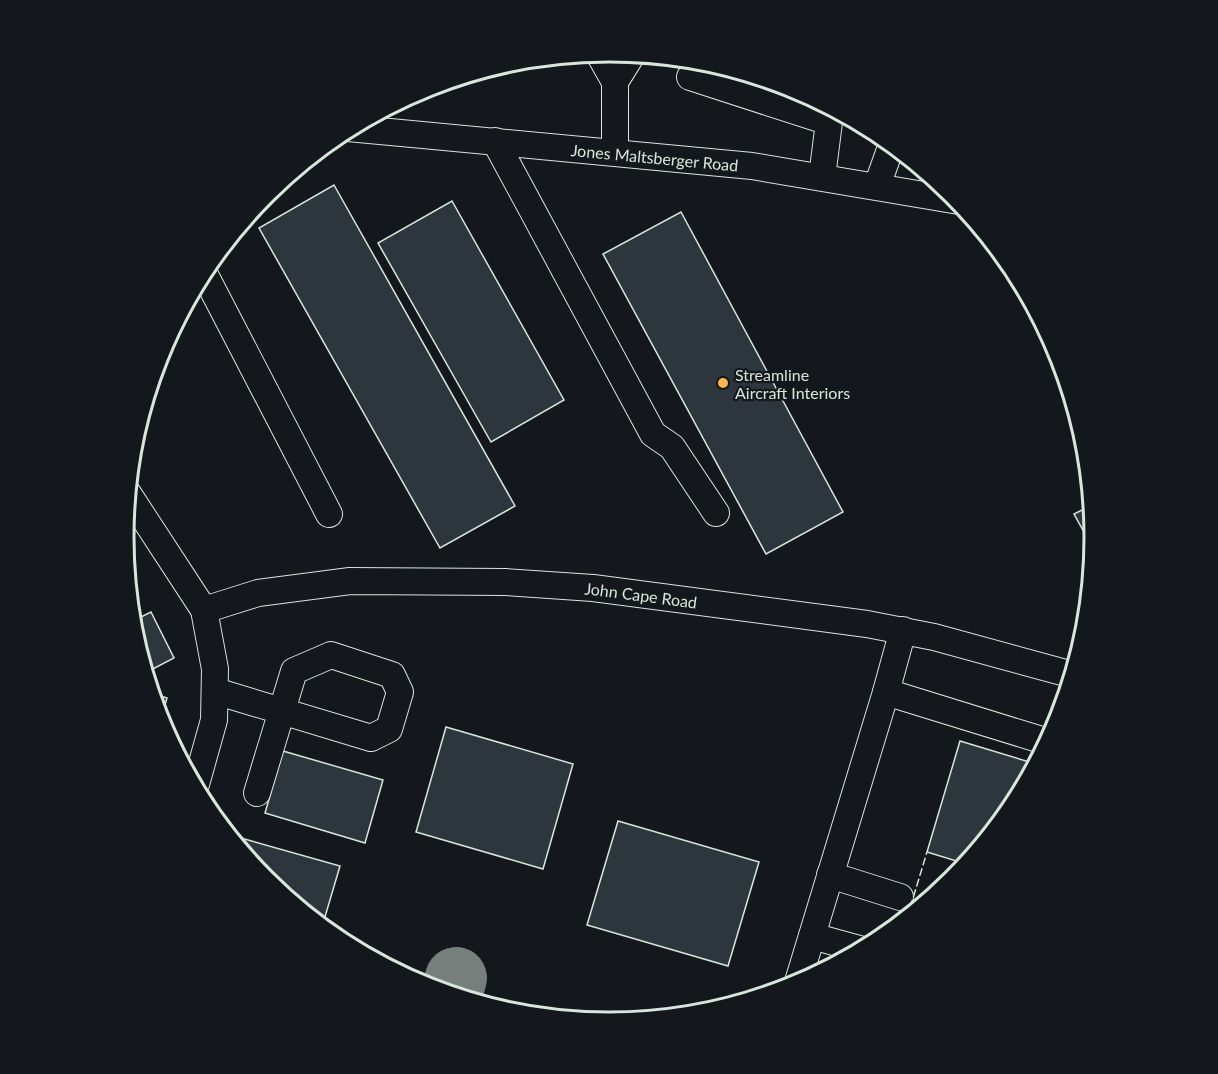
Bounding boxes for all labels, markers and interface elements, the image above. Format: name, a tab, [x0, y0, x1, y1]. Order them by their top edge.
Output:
street label: Jones Maltsberger Road	[570, 140, 739, 174]
place label: Streamline Aircraft Interiors	[735, 365, 850, 402]
marker: Streamline Aircraft Interiors	[716, 376, 730, 390]
street label: John Cape Road	[584, 578, 698, 611]

